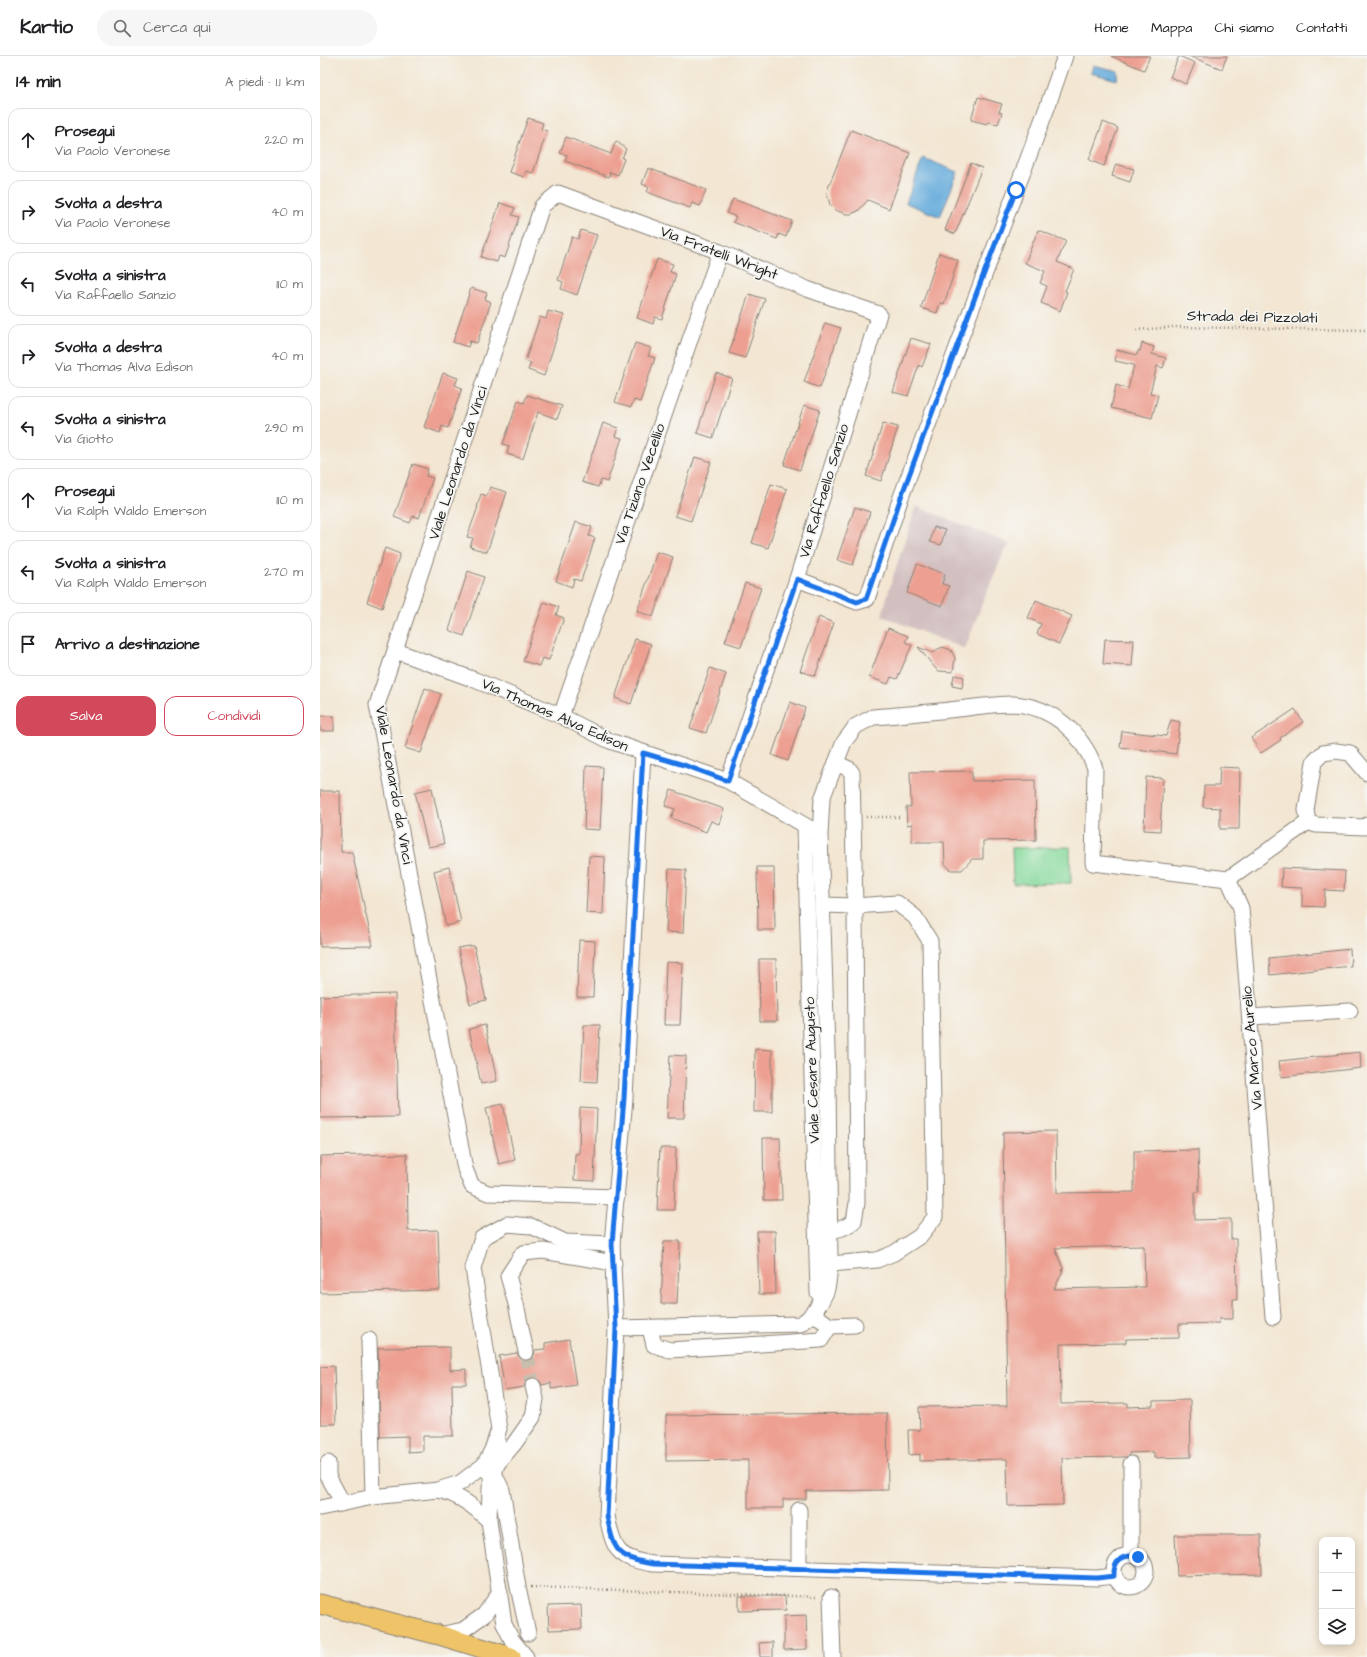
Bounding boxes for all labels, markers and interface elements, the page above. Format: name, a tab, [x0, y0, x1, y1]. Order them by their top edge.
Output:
search box	[97, 10, 377, 46]
text: Kartio	[20, 14, 73, 41]
icon: search	[111, 17, 133, 39]
text: Cerca qui	[143, 17, 211, 38]
text: Home	[1094, 18, 1129, 38]
text: Mappa	[1151, 18, 1192, 38]
text: Chi siamo	[1214, 18, 1274, 38]
text: Contatti	[1296, 18, 1347, 38]
text: 14 min	[16, 70, 61, 94]
text: A piedi · 1.1 km	[225, 73, 304, 91]
text: Prosegui	[55, 121, 115, 142]
icon: ahead	[17, 129, 39, 151]
text: 220 m	[265, 131, 303, 149]
text: Via Paolo Veronese	[55, 142, 170, 160]
route start	[1007, 181, 1025, 199]
text: Svolta a destra	[55, 193, 162, 214]
icon: right	[17, 201, 39, 223]
text: 40 m	[271, 203, 303, 221]
text: Via Paolo Veronese	[55, 214, 170, 232]
street label: Via Fratelli Wright	[657, 221, 781, 286]
text: Svolta a sinistra	[55, 265, 166, 286]
icon: left	[17, 273, 39, 295]
text: 110 m	[276, 275, 303, 293]
text: Via Raffaello Sanzio	[55, 286, 176, 304]
street label: Strada dei Pizzolati	[1187, 305, 1318, 329]
text: Svolta a destra	[55, 337, 162, 358]
icon: right	[17, 345, 39, 367]
text: 40 m	[271, 347, 303, 365]
text: Via Thomas Alva Edison	[55, 358, 193, 376]
street label: Viale Leonardo da Vinci	[423, 383, 493, 543]
text: Svolta a sinistra	[55, 409, 166, 430]
icon: left	[17, 417, 39, 439]
text: 290 m	[265, 419, 303, 437]
street label: Via Tiziano Vecellio	[609, 420, 671, 547]
street label: Via Raffaello Sanzio	[794, 421, 855, 561]
text: Via Giotto	[55, 430, 113, 448]
text: Prosegui	[55, 481, 115, 502]
icon: ahead	[17, 489, 39, 511]
text: 110 m	[276, 491, 303, 509]
text: Via Ralph Waldo Emerson	[55, 502, 206, 520]
text: Svolta a sinistra	[55, 553, 166, 574]
icon: left	[17, 561, 39, 583]
text: 270 m	[264, 563, 303, 581]
text: Via Ralph Waldo Emerson	[55, 574, 206, 592]
icon: arrive	[17, 633, 39, 655]
text: Arrivo a destinazione	[55, 634, 200, 655]
street label: Via Thomas Alva Edison	[478, 673, 632, 757]
button: Salva	[16, 696, 156, 736]
button: Condividi	[164, 696, 304, 736]
street label: Viale Leonardo da Vinci	[370, 704, 418, 867]
street label: Via Marco Aurelio	[1236, 985, 1268, 1111]
street label: Viale Cesare Augusto	[799, 996, 826, 1144]
map controls	[1319, 1537, 1355, 1645]
button: +	[1319, 1537, 1355, 1573]
route end	[1129, 1548, 1147, 1566]
button: −	[1319, 1573, 1355, 1609]
button: layers	[1319, 1609, 1355, 1645]

